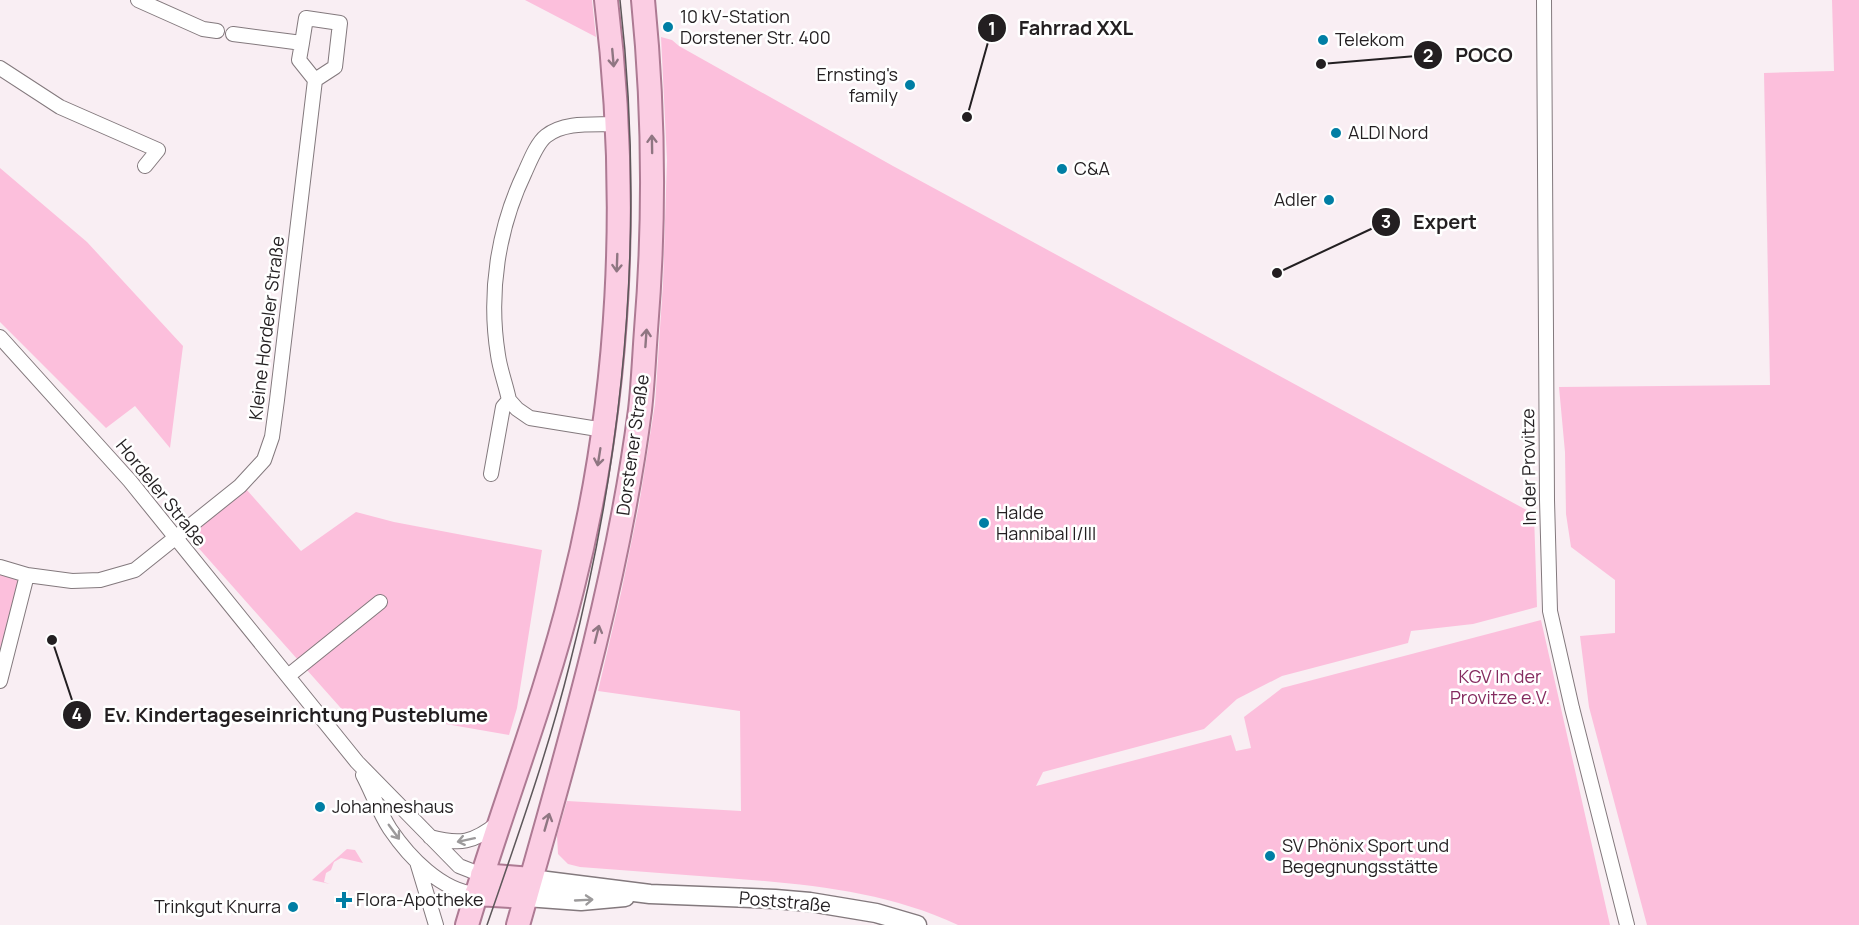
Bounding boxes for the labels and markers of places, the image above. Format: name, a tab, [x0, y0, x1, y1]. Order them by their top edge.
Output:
place label: 10 kV-Station Dorstener Str. 400	[680, 4, 831, 49]
callout: Fahrrad XXL	[977, 9, 1145, 47]
marker: 10 kV-Station Dorstener Str. 400	[661, 20, 675, 34]
place label: Telekom	[1335, 27, 1404, 51]
marker: Telekom	[1316, 33, 1330, 47]
callout: POCO	[1413, 36, 1524, 74]
place label: Ernsting's family	[816, 62, 898, 107]
marker: Ernsting's family	[903, 78, 917, 92]
place label: ALDI Nord	[1348, 120, 1428, 144]
marker: ALDI Nord	[1329, 126, 1343, 140]
place label: C&A	[1074, 156, 1111, 180]
marker: C&A	[1055, 162, 1069, 176]
place label: Adler	[1274, 187, 1317, 211]
marker: Adler	[1322, 193, 1336, 207]
callout: Expert	[1371, 203, 1488, 241]
place label: Halde Hannibal I/III	[996, 500, 1096, 545]
marker: Halde Hannibal I/III	[977, 516, 991, 530]
callout: Ev. Kindertageseinrichtung Pusteblume	[62, 696, 500, 734]
place label: Johanneshaus	[332, 794, 454, 818]
marker: Johanneshaus	[313, 800, 327, 814]
place label: SV Phönix Sport und Begegnungsstätte	[1282, 833, 1449, 878]
marker: SV Phönix Sport und Begegnungsstätte	[1263, 849, 1277, 863]
place label: Flora-Apotheke	[356, 887, 484, 911]
marker: Flora-Apotheke	[337, 893, 351, 907]
place label: Trinkgut Knurra	[154, 894, 281, 918]
marker: Trinkgut Knurra	[286, 900, 300, 914]

